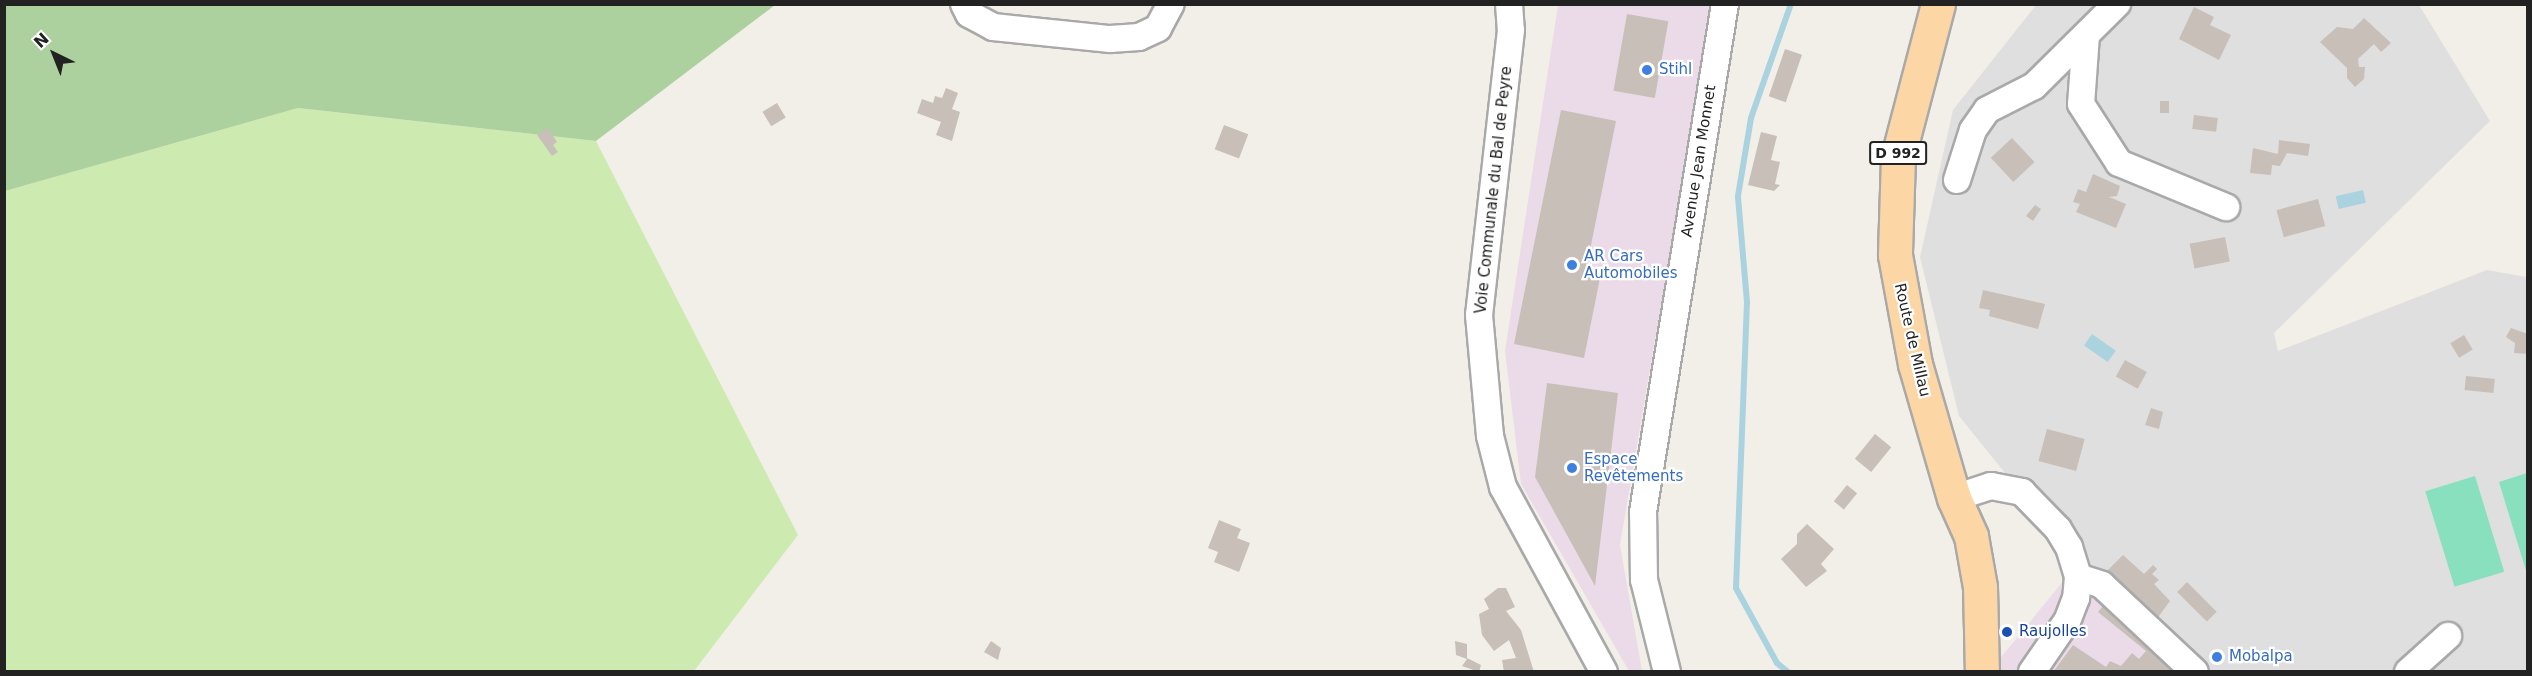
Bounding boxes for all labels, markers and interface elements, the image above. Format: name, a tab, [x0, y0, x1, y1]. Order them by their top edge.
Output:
north arrow	[24, 24, 84, 84]
text: N	[30, 29, 53, 52]
place label: Stihl	[1659, 61, 1692, 79]
marker: Stihl	[1640, 63, 1654, 77]
street label: Voie Communale du Bal de Peyre	[1472, 65, 1516, 315]
street label: Avenue Jean Monnet	[1678, 84, 1720, 238]
road number: D 992	[1868, 142, 1928, 164]
place label: AR Cars Automobiles	[1584, 247, 1678, 282]
marker: AR Cars Automobiles	[1565, 258, 1579, 272]
street label: Route de Millau	[1890, 281, 1934, 399]
place label: Espace Revêtements	[1584, 450, 1683, 485]
marker: Espace Revêtements	[1565, 461, 1579, 475]
place label: Raujolles	[2019, 623, 2087, 641]
marker: Raujolles	[2000, 625, 2014, 639]
place label: Mobalpa	[2229, 648, 2293, 666]
marker: Mobalpa	[2210, 650, 2224, 664]

